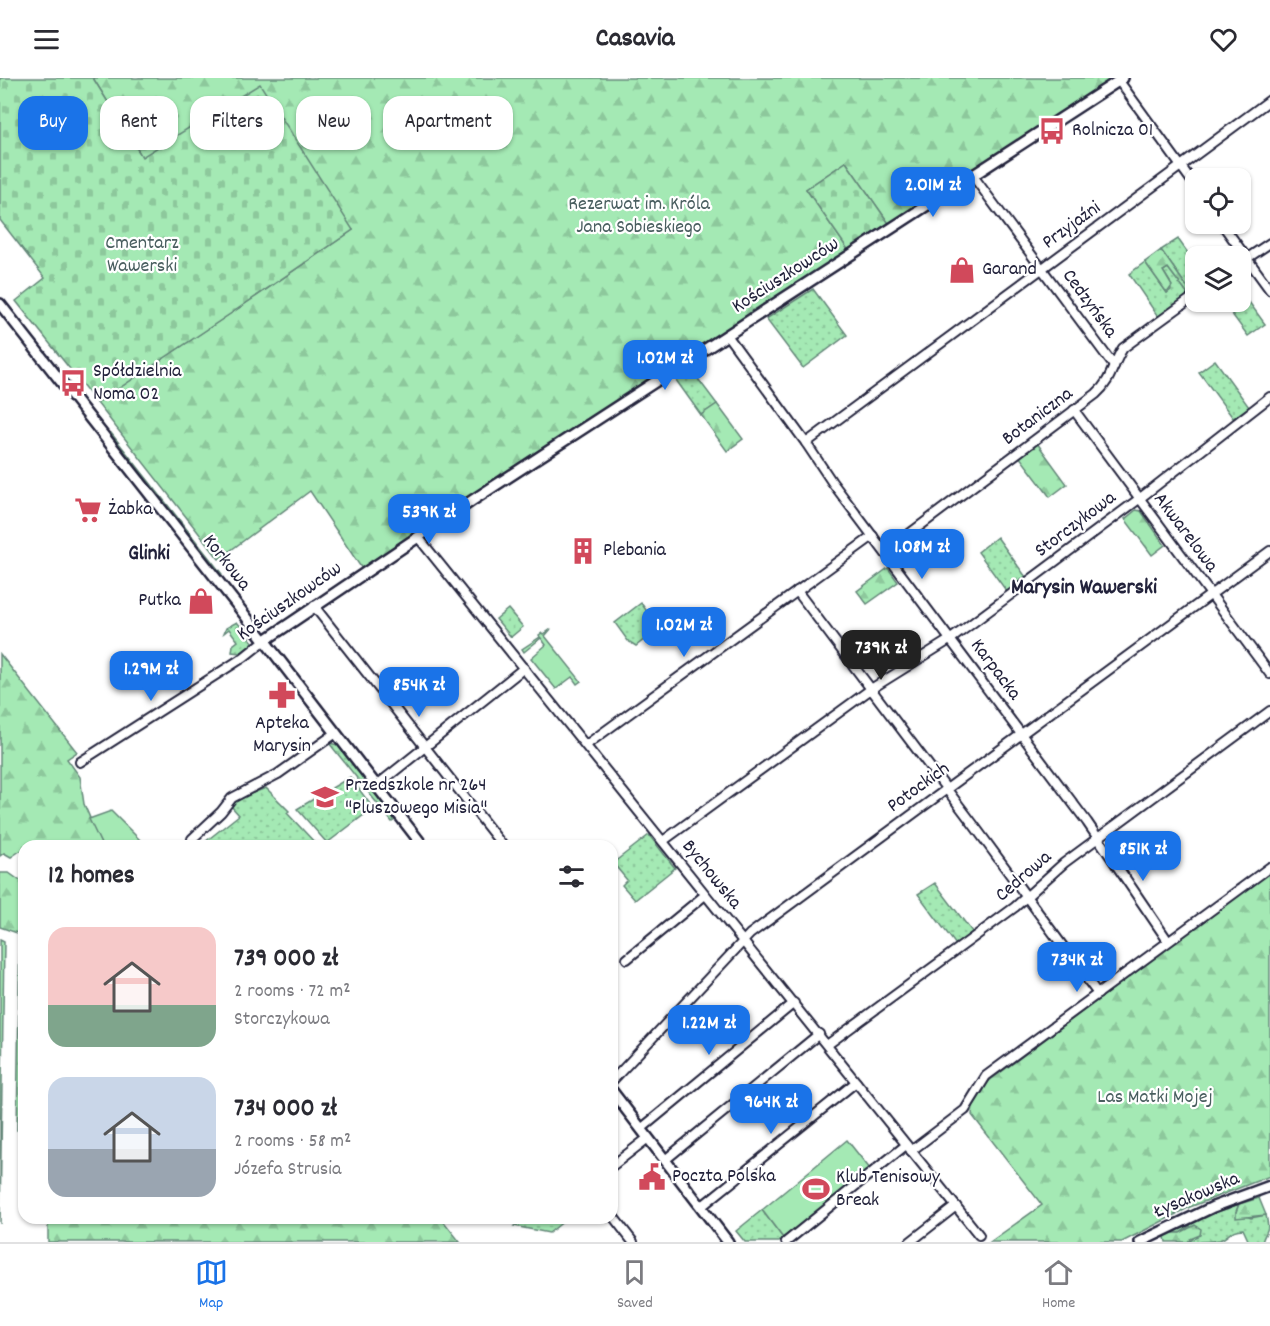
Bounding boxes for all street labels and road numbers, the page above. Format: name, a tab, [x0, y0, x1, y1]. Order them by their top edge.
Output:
street label: Przyjaźni	[1037, 195, 1107, 257]
street label: Kościuszkowców	[727, 231, 845, 321]
street label: Cedzyńska	[1054, 264, 1124, 345]
street label: Botaniczna	[997, 381, 1080, 453]
street label: Storczykowa	[1029, 485, 1123, 565]
street label: Akwarelowa	[1146, 487, 1225, 579]
street label: Korkowa	[195, 529, 257, 598]
street label: Kościuszkowców	[232, 555, 348, 649]
street label: Karpacka	[963, 634, 1028, 707]
street label: Potockich	[882, 756, 956, 820]
street label: Bychowska	[674, 834, 748, 916]
street label: Cedrowa	[990, 844, 1059, 909]
street label: Łysakowska	[1149, 1165, 1245, 1227]

